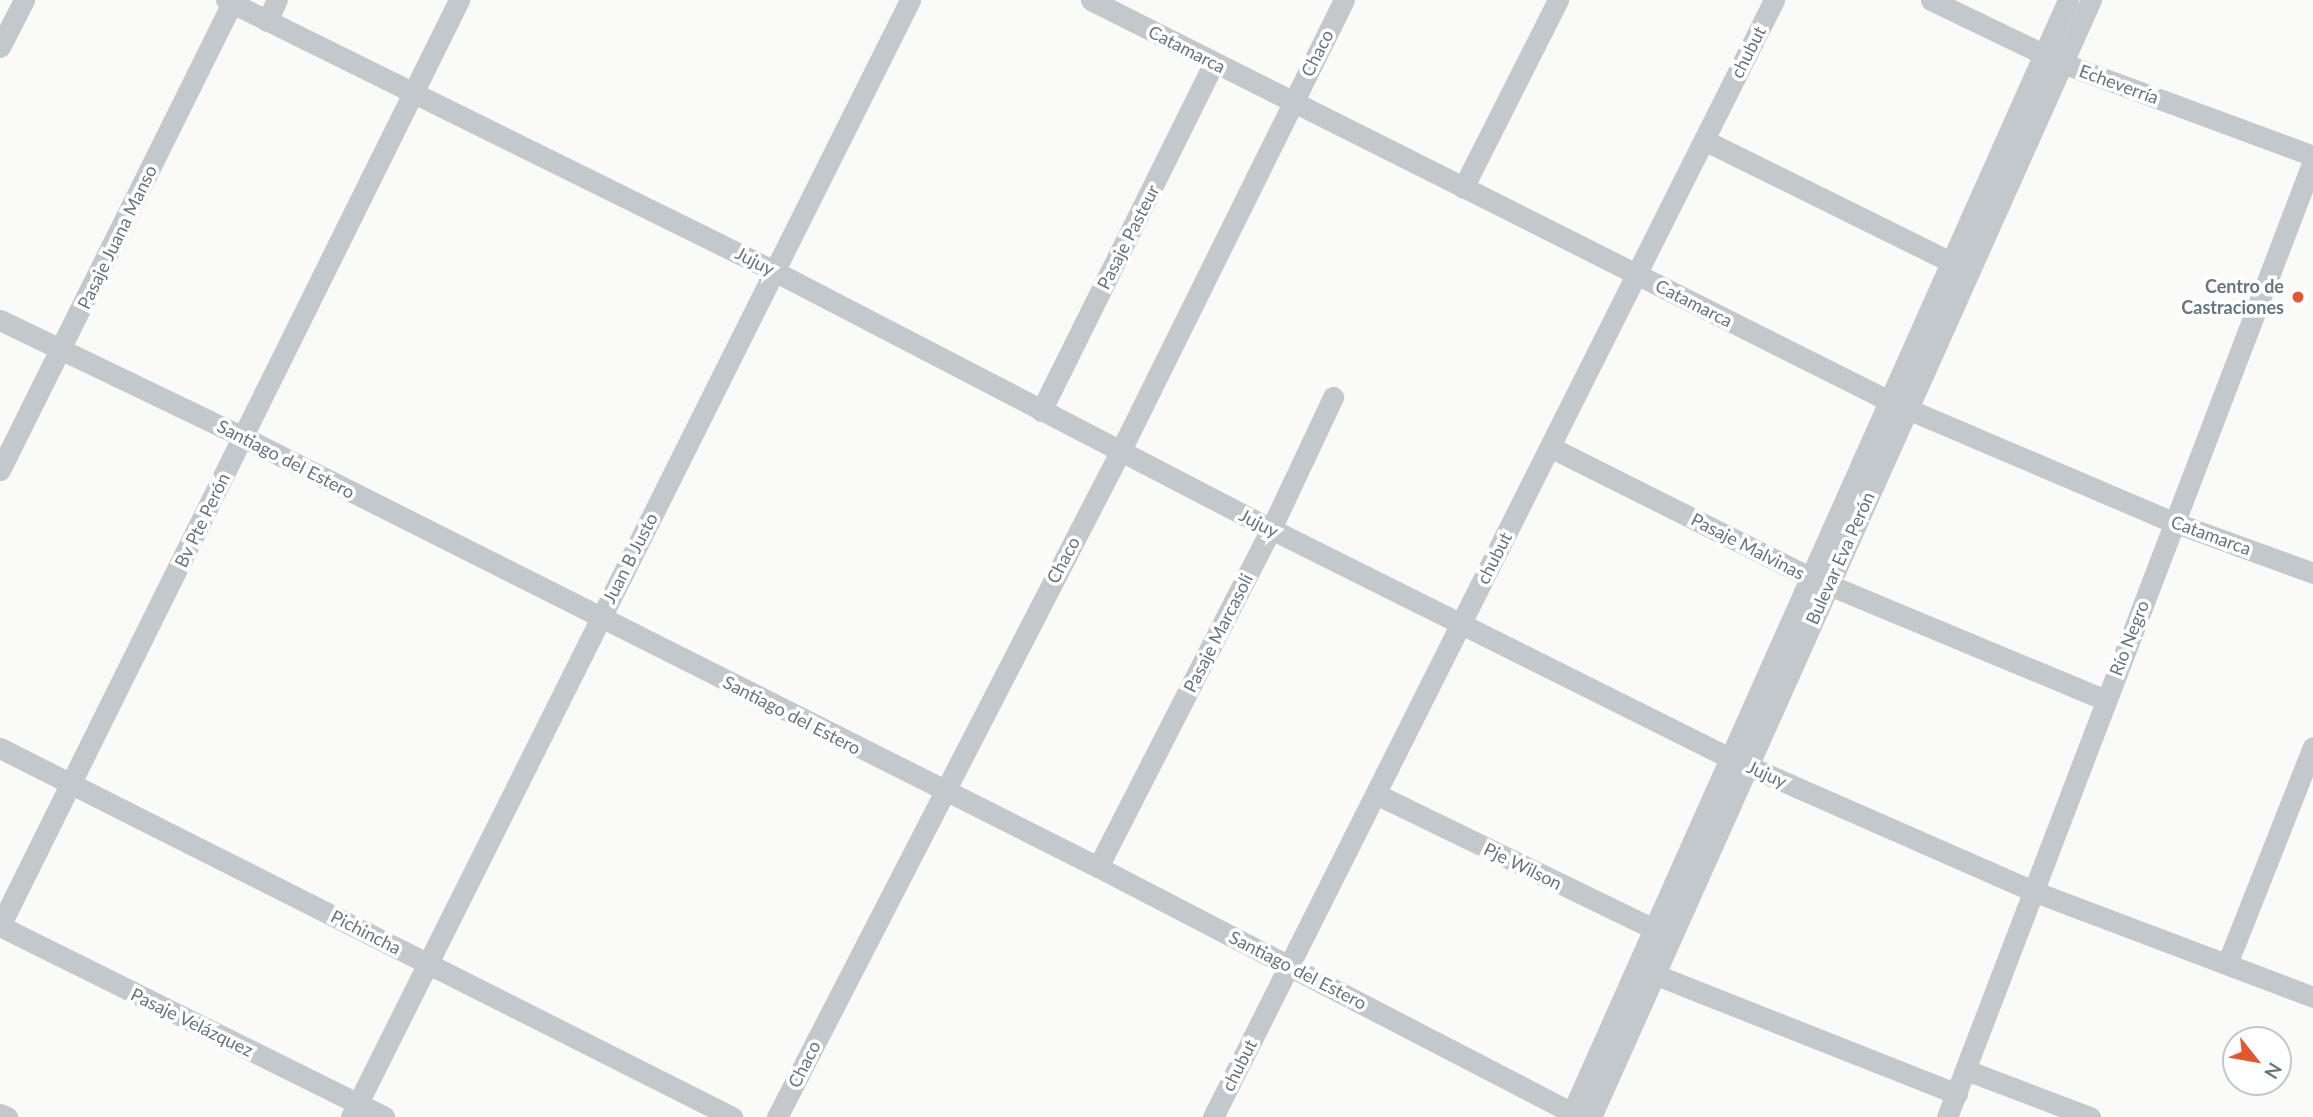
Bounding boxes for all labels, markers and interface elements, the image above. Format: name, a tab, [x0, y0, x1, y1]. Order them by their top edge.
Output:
street label: Catamarca	[1145, 20, 1229, 78]
street label: chubut	[1726, 22, 1770, 82]
street label: Chaco	[1296, 26, 1338, 80]
street label: Echeverría	[2076, 60, 2162, 108]
street label: Pasaje Juana Manso	[73, 161, 161, 313]
street label: Pasaje Pasteur	[1092, 181, 1164, 293]
street label: Jujuy	[732, 242, 778, 280]
street label: Catamarca	[1652, 274, 1736, 332]
place label: Centro de Castraciones	[2181, 276, 2284, 318]
marker: Centro de Castraciones	[2290, 289, 2306, 305]
street label: Santiago del Estero	[214, 415, 358, 503]
street label: Bv Pte Perón	[170, 469, 234, 571]
street label: Bulevar Eva Perón	[1801, 488, 1879, 628]
street label: Jujuy	[1236, 504, 1282, 542]
street label: Pasaje Malvinas	[1688, 508, 1808, 584]
street label: Juan B Justo	[598, 509, 662, 607]
street label: Catamarca	[2168, 511, 2254, 559]
street label: chubut	[1472, 528, 1516, 588]
street label: Chaco	[1042, 533, 1084, 587]
street label: Pasaje Marcasoli	[1179, 570, 1257, 696]
street label: Río Negro	[2105, 597, 2153, 679]
street label: Santiago del Estero	[720, 671, 864, 759]
street label: Jujuy	[1744, 756, 1790, 792]
street label: Pje Wilson	[1480, 838, 1566, 894]
street label: Pichincha	[327, 905, 405, 959]
street label: Santiago del Estero	[1226, 926, 1370, 1014]
street label: Pasaje Velázquez	[127, 983, 257, 1061]
north arrow	[2222, 1026, 2292, 1096]
street label: chubut	[1217, 1035, 1261, 1095]
street label: Chaco	[783, 1037, 825, 1091]
text: N	[2260, 1059, 2287, 1083]

